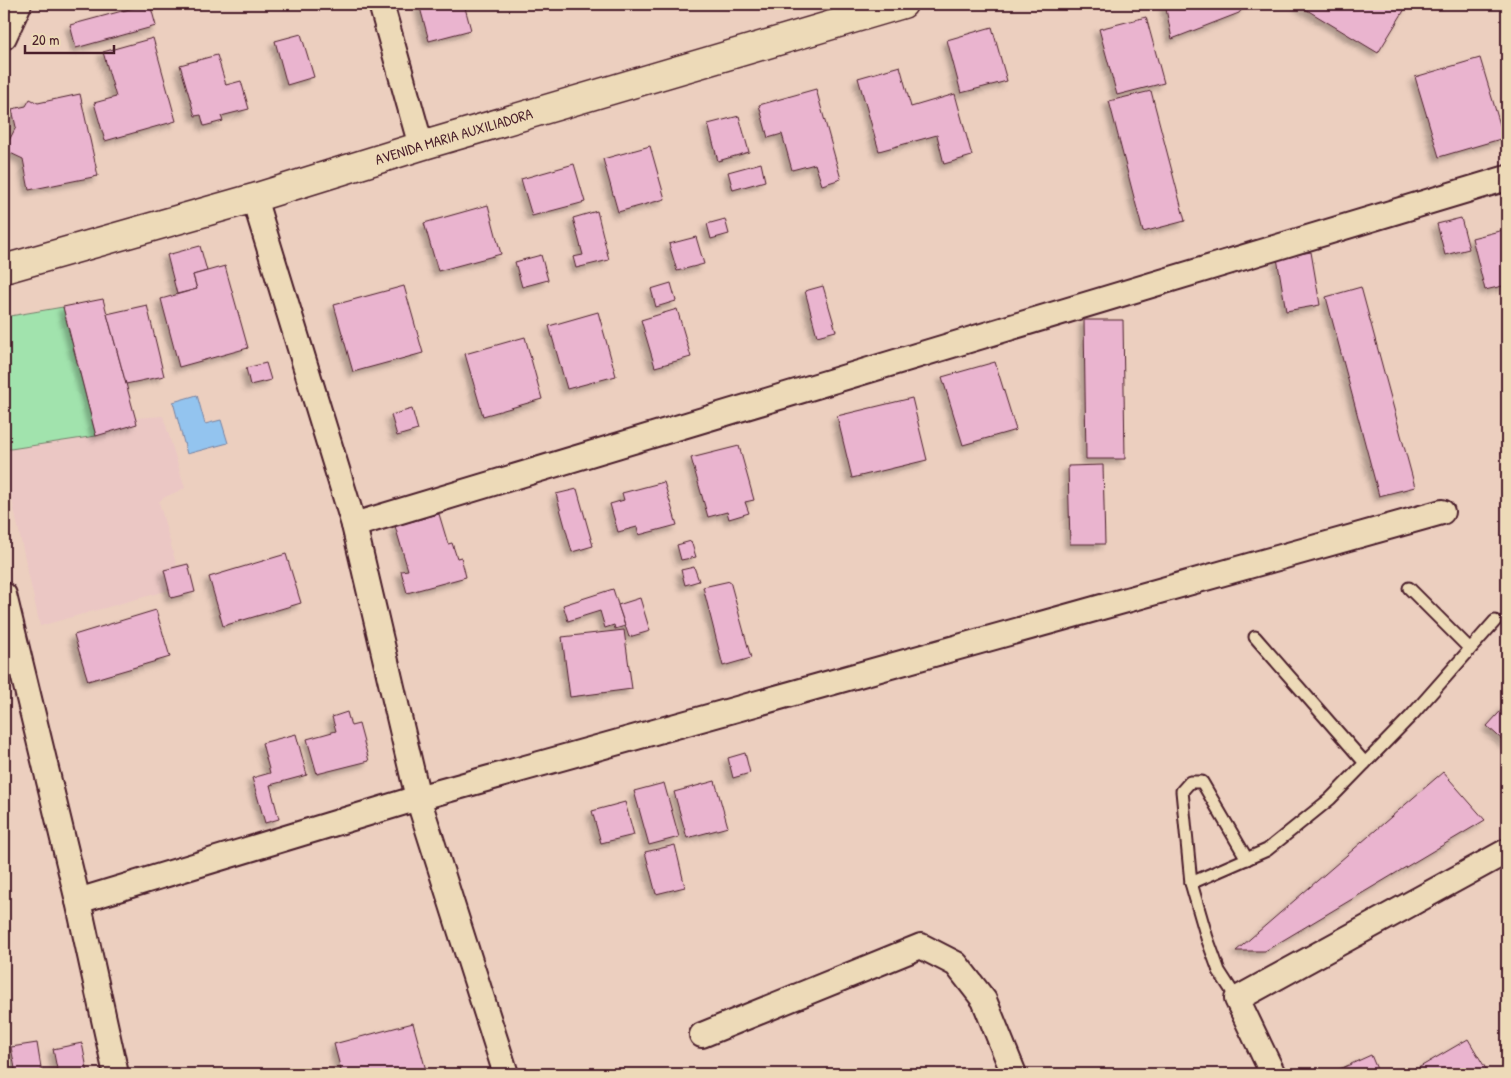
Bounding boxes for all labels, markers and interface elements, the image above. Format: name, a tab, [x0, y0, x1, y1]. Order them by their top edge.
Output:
scale bar	[25, 22, 114, 54]
text: 20 m	[32, 29, 59, 50]
street label: AVENIDA MARIA AUXILIADORA	[372, 102, 536, 170]

